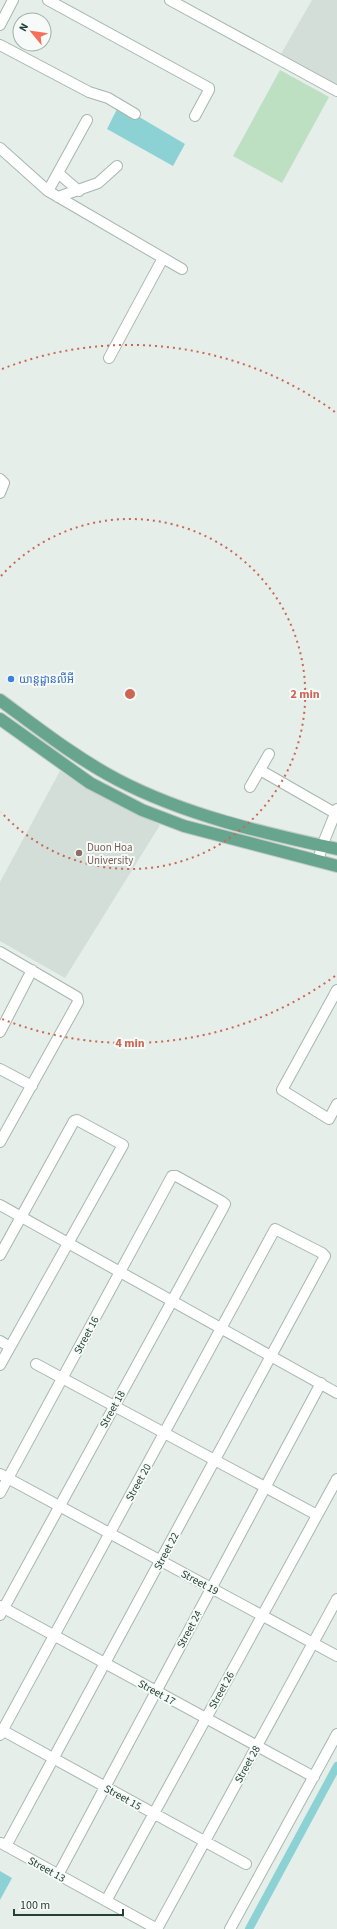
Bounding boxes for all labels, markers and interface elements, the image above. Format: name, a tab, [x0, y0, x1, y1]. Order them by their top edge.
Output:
north arrow	[12, 12, 52, 52]
text: N	[15, 21, 32, 34]
place label: យាន្ដដ្ឋានលីអី	[19, 672, 74, 687]
marker: យាន្ដដ្ឋានលីអី	[6, 674, 16, 684]
text: 2 min	[290, 686, 320, 703]
centre of rings	[123, 687, 137, 701]
place label: Duon Hoa University	[87, 840, 133, 868]
marker: Duon Hoa University	[74, 848, 84, 858]
text: 4 min	[115, 1035, 145, 1052]
street label: Street 16	[70, 1313, 103, 1357]
street label: Street 18	[96, 1387, 129, 1431]
street label: Street 20	[122, 1461, 155, 1504]
street label: Street 22	[150, 1530, 183, 1573]
street label: Street 19	[178, 1566, 221, 1599]
street label: Street 24	[173, 1607, 206, 1651]
street label: Street 26	[205, 1668, 238, 1712]
street label: Street 17	[135, 1676, 178, 1709]
street label: Street 28	[231, 1742, 264, 1786]
street label: Street 15	[101, 1781, 144, 1814]
street label: Street 13	[25, 1853, 68, 1886]
scale bar	[14, 1891, 123, 1917]
text: 100 m	[20, 1897, 50, 1914]

